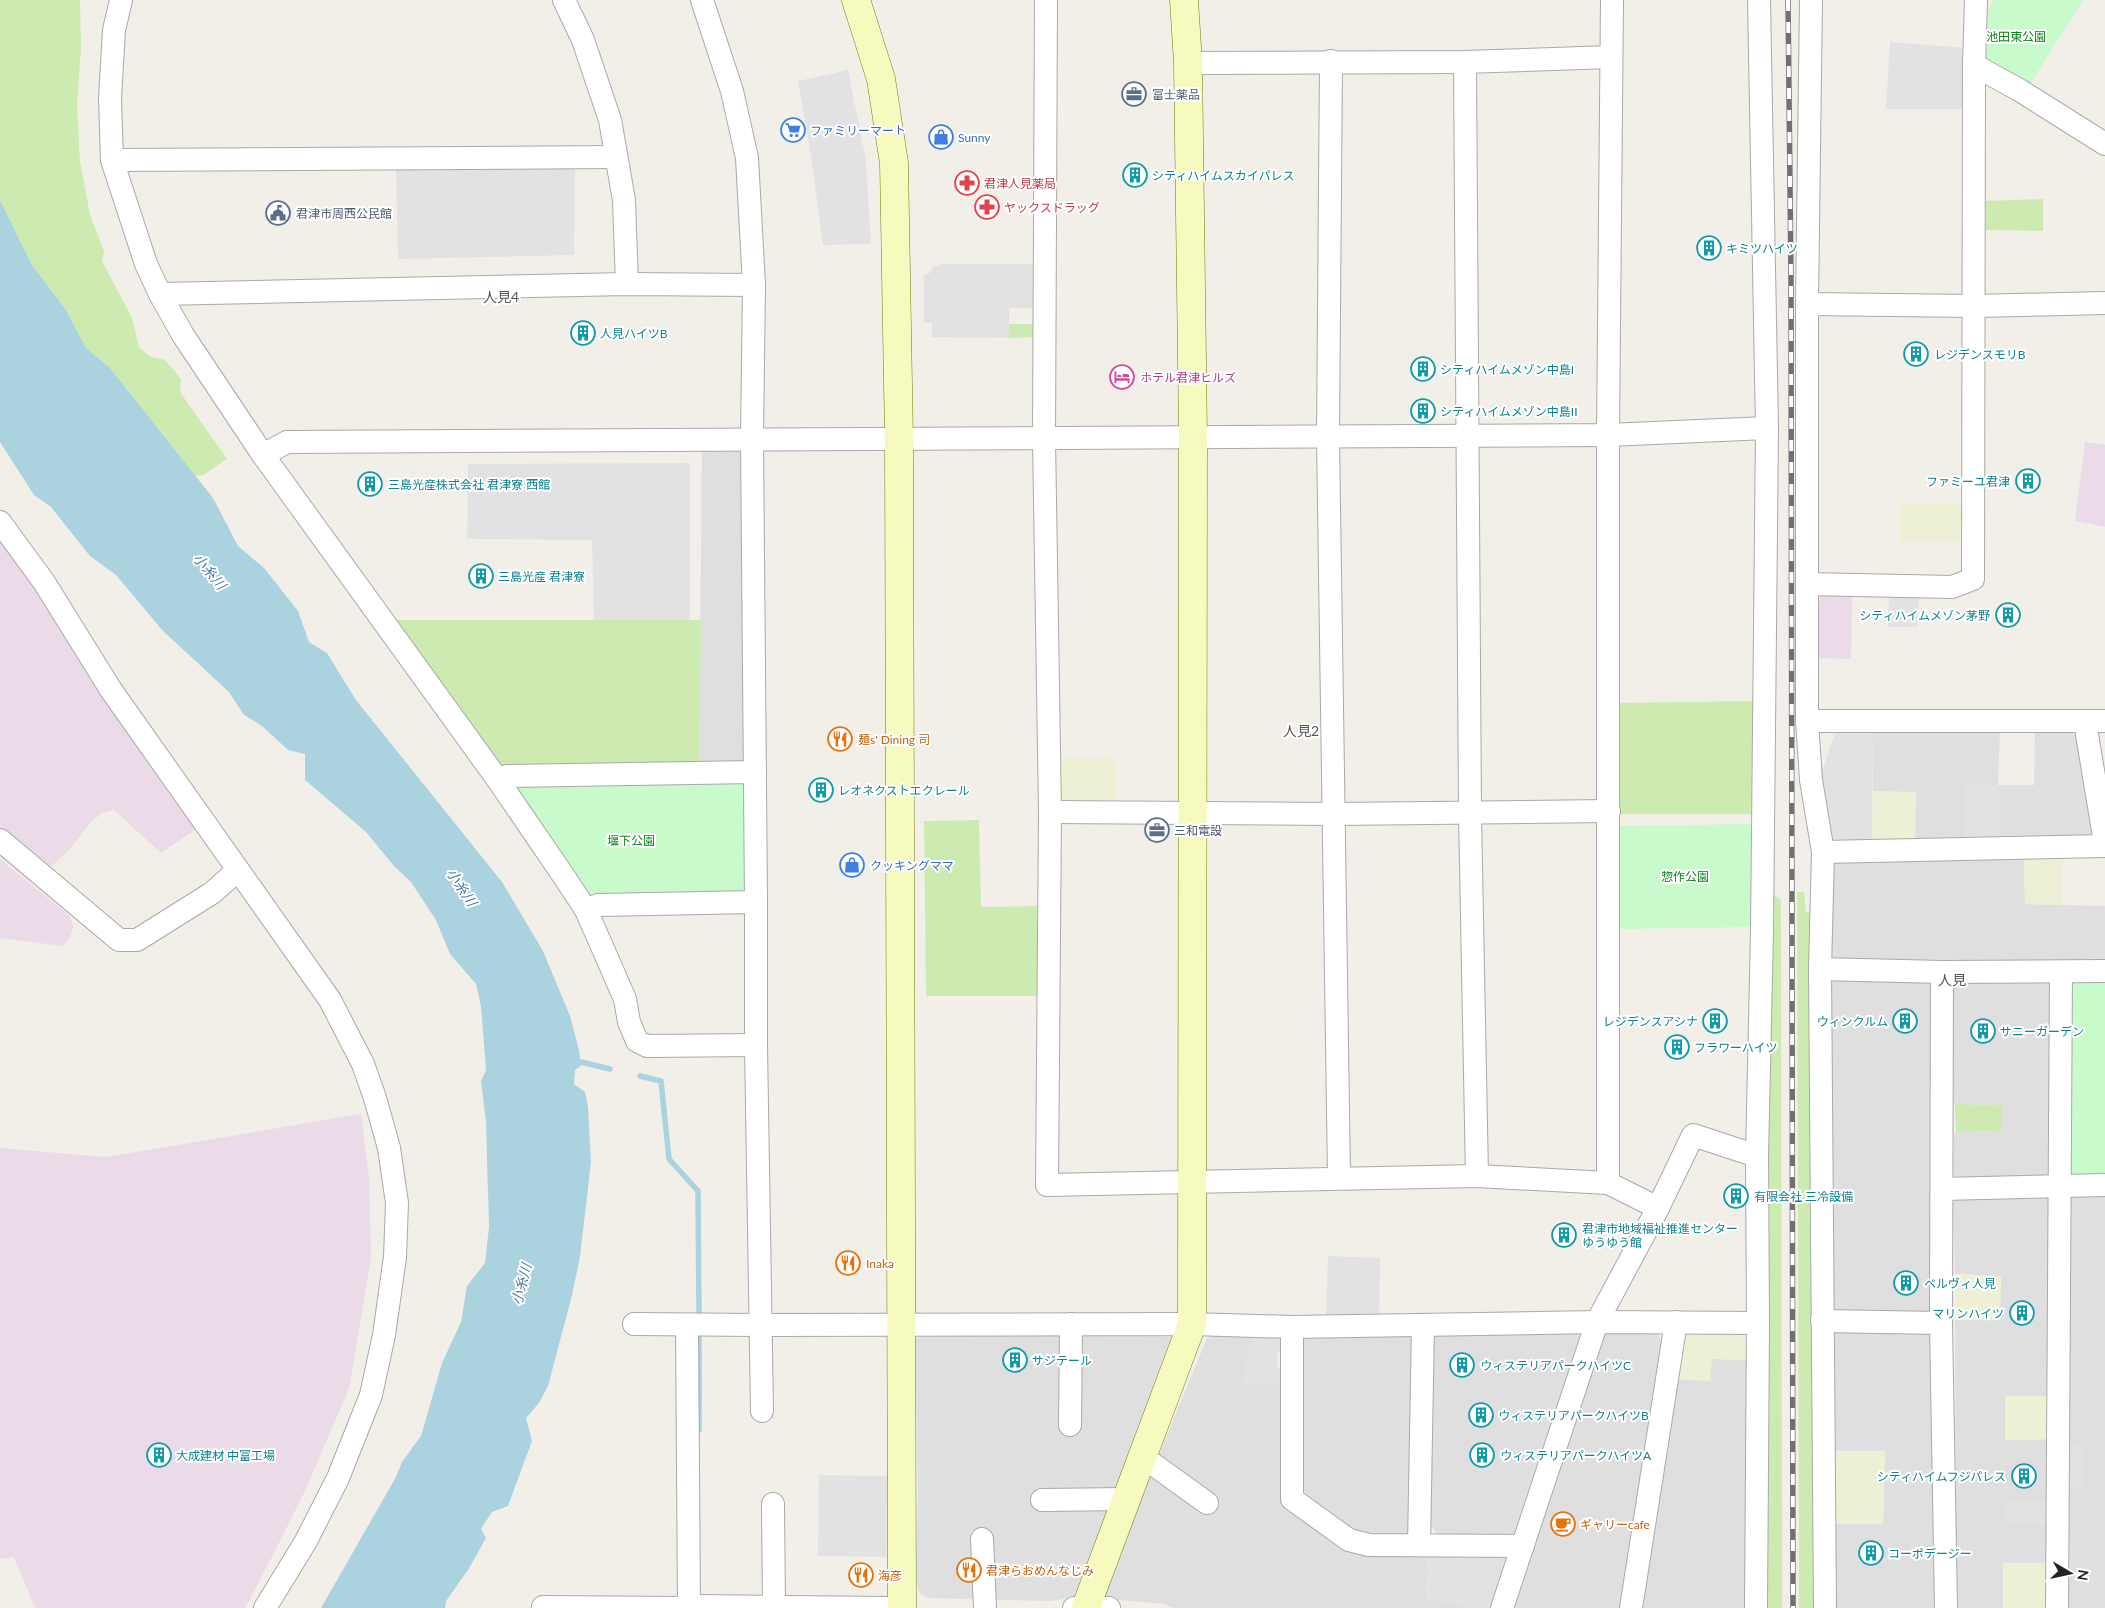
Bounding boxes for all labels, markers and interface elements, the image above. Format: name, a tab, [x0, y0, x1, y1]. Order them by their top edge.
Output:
park label: 池田東公園	[1986, 29, 2046, 44]
office icon: 富士薬品	[1121, 81, 1147, 107]
place label: 富士薬品	[1152, 87, 1200, 102]
supermarket icon: ファミリーマート	[780, 117, 806, 143]
place label: ファミリーマート	[810, 123, 906, 138]
shop icon: Sunny	[928, 124, 954, 150]
place label: Sunny	[958, 130, 991, 145]
building icon: シティハイムスカイパレス	[1122, 162, 1148, 188]
place label: シティハイムスカイパレス	[1152, 168, 1295, 183]
pharmacy icon: 君津人見薬局	[954, 170, 980, 196]
place label: 君津人見薬局	[984, 176, 1056, 191]
pharmacy icon: ヤックスドラッグ	[974, 194, 1000, 220]
public building icon: 君津市周西公民館	[265, 200, 291, 226]
place label: ヤックスドラッグ	[1004, 200, 1100, 215]
place label: 君津市周西公民館	[296, 206, 392, 221]
building icon: キミツハイツ	[1696, 235, 1722, 261]
place label: キミツハイツ	[1726, 241, 1798, 256]
district label: 人見4	[483, 288, 519, 305]
building icon: 人見ハイツB	[570, 320, 596, 346]
place label: 人見ハイツB	[600, 326, 668, 341]
building icon: レジデンスモリB	[1903, 341, 1929, 367]
place label: レジデンスモリB	[1934, 347, 2026, 362]
building icon: シティハイムメゾン中島I	[1410, 356, 1436, 382]
place label: シティハイムメゾン中島I	[1440, 362, 1574, 377]
hotel icon: ホテル君津ヒルズ	[1109, 364, 1135, 390]
place label: ホテル君津ヒルズ	[1140, 370, 1236, 385]
building icon: シティハイムメゾン中島II	[1410, 398, 1436, 424]
place label: シティハイムメゾン中島II	[1440, 404, 1578, 419]
building icon: ファミーユ君津	[2015, 468, 2041, 494]
building icon: 三島光産株式会社 君津寮 西館	[357, 471, 383, 497]
place label: ファミーユ君津	[1926, 474, 2010, 489]
place label: 三島光産株式会社 君津寮 西館	[388, 477, 550, 492]
water label: 小糸川	[190, 549, 231, 594]
building icon: 三島光産 君津寮	[468, 563, 494, 589]
place label: 三島光産 君津寮	[498, 569, 585, 584]
building icon: シティハイムメゾン茅野	[1995, 602, 2021, 628]
place label: シティハイムメゾン茅野	[1859, 608, 1990, 623]
district label: 人見2	[1283, 722, 1319, 739]
restaurant icon: 麺s' Dining 司	[827, 726, 853, 752]
place label: 麺s' Dining 司	[858, 732, 930, 747]
building icon: レオネクストエクレール	[808, 777, 834, 803]
place label: レオネクストエクレール	[838, 783, 970, 798]
office icon: 三和電設	[1144, 817, 1170, 843]
place label: 三和電設	[1174, 823, 1222, 838]
park label: 堰下公園	[607, 833, 655, 848]
shop icon: クッキングママ	[839, 852, 865, 878]
place label: クッキングママ	[870, 858, 954, 873]
water label: 小糸川	[443, 865, 482, 911]
park label: 惣作公園	[1661, 869, 1709, 884]
district label: 人見	[1938, 971, 1966, 988]
building icon: レジデンスアシナ	[1702, 1008, 1728, 1034]
building icon: ウィンクルム	[1892, 1008, 1918, 1034]
place label: レジデンスアシナ	[1603, 1014, 1698, 1029]
place label: ウィンクルム	[1817, 1014, 1888, 1029]
building icon: サニーガーデン	[1970, 1018, 1996, 1044]
place label: サニーガーデン	[2000, 1024, 2084, 1039]
building icon: フラワーハイツ	[1664, 1034, 1690, 1060]
place label: フラワーハイツ	[1694, 1040, 1778, 1055]
building icon: 有限会社 三冷設備	[1723, 1183, 1749, 1209]
place label: 有限会社 三冷設備	[1754, 1189, 1853, 1204]
place label: 君津市地域福祉推進センター ゆうゆう館	[1582, 1221, 1738, 1250]
building icon: 君津市地域福祉推進センター ゆうゆう館	[1551, 1222, 1577, 1248]
restaurant icon: Inaka	[835, 1250, 861, 1276]
place label: Inaka	[866, 1256, 894, 1271]
water label: 小糸川	[507, 1260, 535, 1306]
building icon: ベルヴィ人見	[1893, 1270, 1919, 1296]
place label: ベルヴィ人見	[1924, 1276, 1996, 1291]
building icon: マリンハイツ	[2009, 1300, 2035, 1326]
place label: マリンハイツ	[1932, 1306, 2004, 1321]
building icon: サジテール	[1002, 1347, 1028, 1373]
building icon: ウィステリアパークハイツC	[1449, 1352, 1475, 1378]
place label: サジテール	[1032, 1353, 1092, 1368]
place label: ウィステリアパークハイツC	[1480, 1358, 1631, 1373]
building icon: ウィステリアパークハイツB	[1468, 1402, 1494, 1428]
place label: ウィステリアパークハイツB	[1498, 1408, 1649, 1423]
building icon: 大成建材 中富工場	[146, 1442, 172, 1468]
building icon: ウィステリアパークハイツA	[1469, 1442, 1495, 1468]
place label: 大成建材 中富工場	[176, 1448, 275, 1463]
place label: ウィステリアパークハイツA	[1500, 1448, 1652, 1463]
building icon: シティハイムフジパレス	[2011, 1463, 2037, 1489]
place label: シティハイムフジパレス	[1877, 1469, 2006, 1484]
cafe icon: ギャリーcafe	[1550, 1511, 1576, 1537]
place label: ギャリーcafe	[1580, 1517, 1650, 1532]
building icon: コーポデージー	[1858, 1540, 1884, 1566]
place label: コーポデージー	[1888, 1546, 1972, 1561]
north arrow	[2045, 1548, 2095, 1598]
restaurant icon: 君津らおめんなじみ	[956, 1557, 982, 1583]
restaurant icon: 海彦	[848, 1562, 874, 1588]
place label: 君津らおめんなじみ	[986, 1563, 1094, 1578]
place label: 海彦	[878, 1568, 902, 1583]
text: N	[2074, 1568, 2093, 1582]

